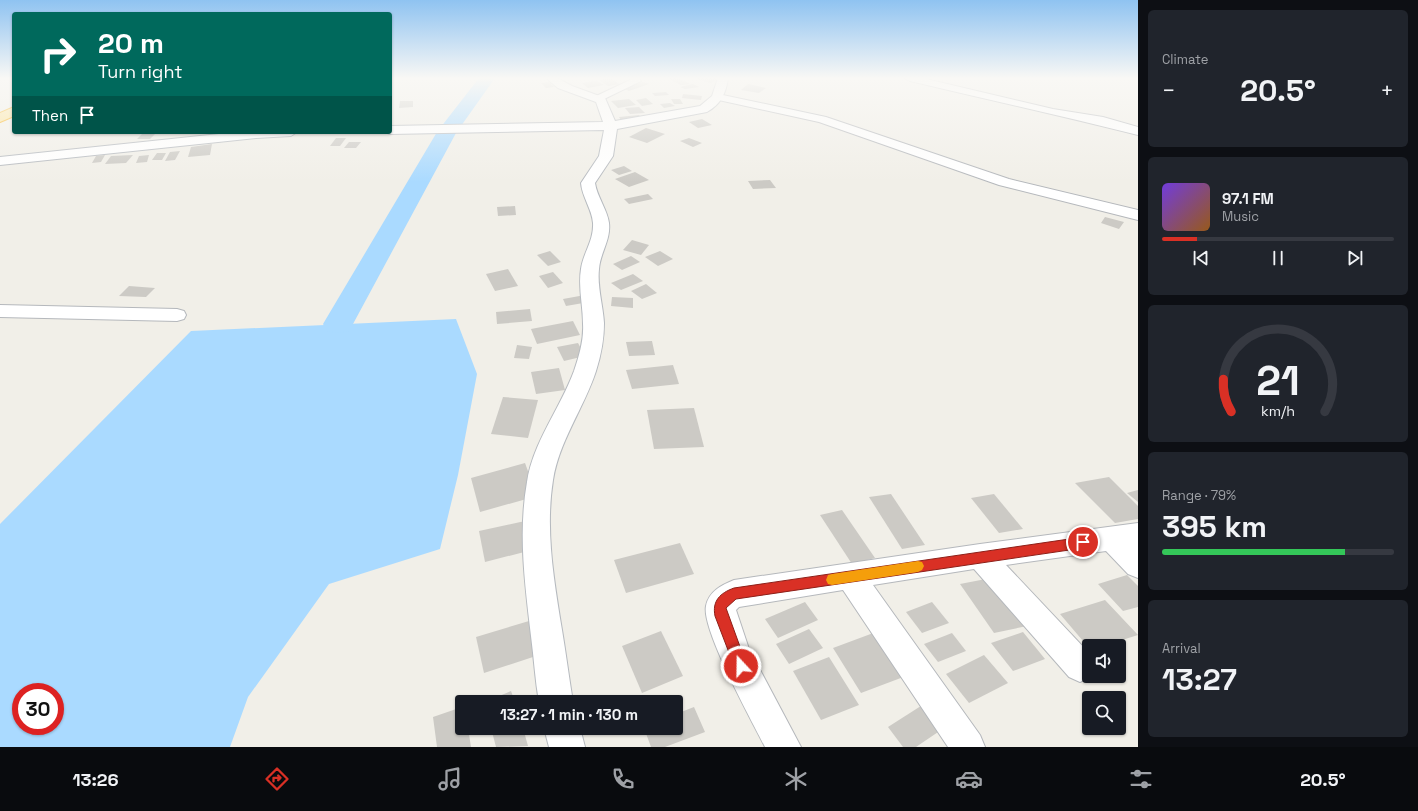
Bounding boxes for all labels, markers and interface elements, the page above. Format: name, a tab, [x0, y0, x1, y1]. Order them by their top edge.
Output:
text: 20 m	[98, 25, 164, 61]
icon: right	[32, 28, 84, 80]
text: Climate	[1162, 51, 1208, 68]
text: Turn right	[98, 60, 182, 83]
text: 20.5°	[1240, 71, 1316, 110]
text: −	[1162, 76, 1176, 104]
text: +	[1380, 76, 1394, 104]
icon: arrive	[76, 104, 98, 126]
text: Then	[32, 106, 68, 125]
text: 97.1 FM	[1222, 189, 1274, 208]
text: Music	[1222, 208, 1259, 225]
icon: previous	[1190, 247, 1212, 269]
icon: pause	[1267, 247, 1289, 269]
icon: next	[1344, 247, 1366, 269]
text: 21	[1256, 353, 1300, 406]
text: km/h	[1261, 401, 1295, 419]
text: Range · 79%	[1162, 487, 1236, 504]
text: 395 km	[1162, 507, 1267, 546]
pin	[1066, 525, 1100, 559]
icon: arrive	[1072, 531, 1094, 553]
map controls	[1082, 639, 1126, 735]
button: sound	[1082, 639, 1126, 683]
text: Arrival	[1162, 640, 1201, 657]
position arrow	[720, 645, 762, 687]
text: 13:27	[1162, 660, 1237, 699]
speed limit sign: 30	[12, 683, 64, 735]
button: search	[1082, 691, 1126, 735]
text: 13:27 · 1 min · 130 m	[500, 705, 638, 724]
icon: directions	[263, 765, 291, 793]
icon: music	[436, 765, 464, 793]
icon: phone	[609, 765, 637, 793]
icon: climate	[782, 765, 810, 793]
icon: car	[955, 765, 983, 793]
icon: filters	[1127, 765, 1155, 793]
text: 13:26	[72, 768, 119, 791]
text: 20.5°	[1300, 768, 1346, 791]

